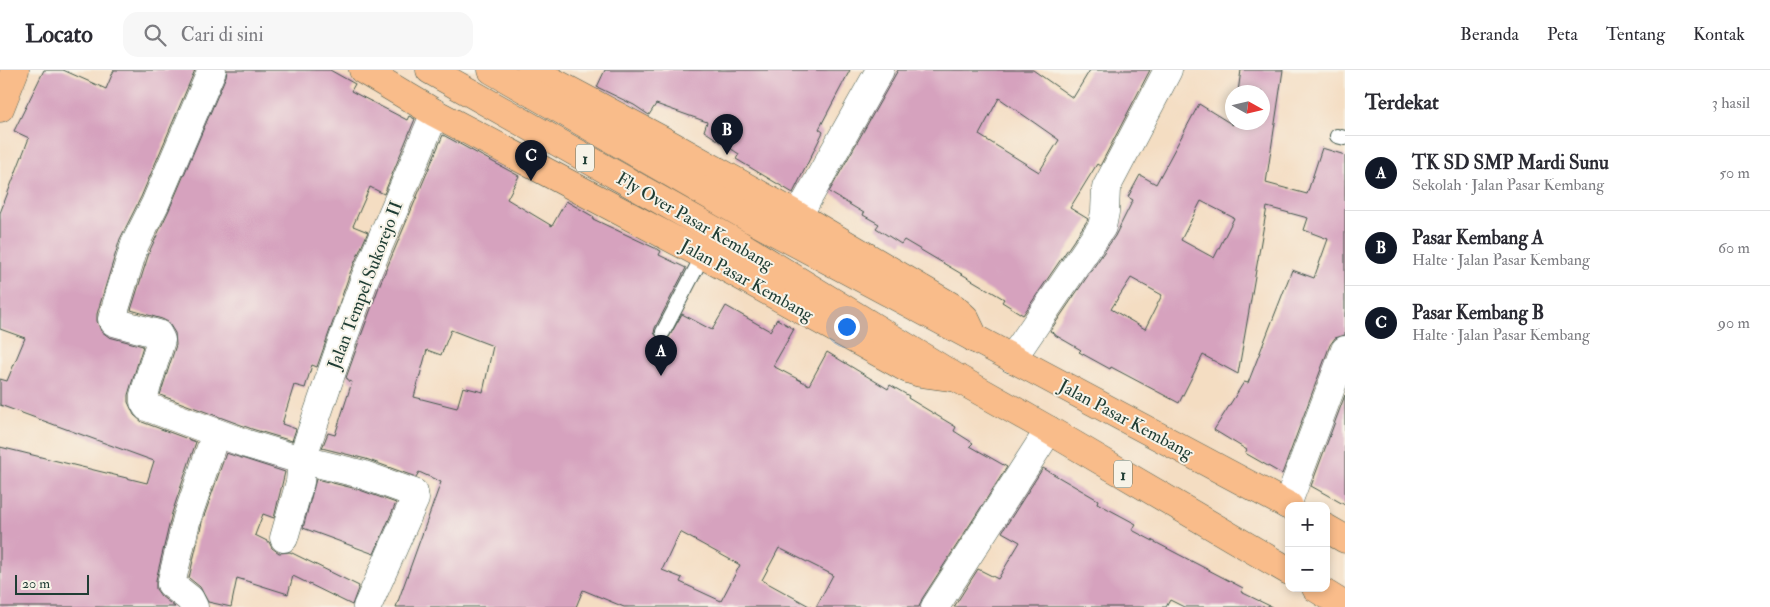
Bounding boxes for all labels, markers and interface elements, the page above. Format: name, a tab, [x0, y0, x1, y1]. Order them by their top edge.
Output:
search box	[123, 12, 473, 57]
text: Locato	[25, 19, 93, 50]
icon: search	[141, 21, 169, 49]
text: Cari di sini	[181, 23, 263, 47]
text: Beranda	[1460, 23, 1519, 46]
text: Peta	[1547, 23, 1578, 46]
text: Tentang	[1606, 23, 1665, 46]
text: Kontak	[1693, 23, 1745, 46]
north arrow	[1225, 85, 1270, 130]
text: Terdekat	[1365, 89, 1439, 116]
text: 3 hasil	[1712, 93, 1750, 113]
pin: B	[711, 114, 743, 155]
pin: C	[515, 140, 547, 181]
road number: 1	[576, 145, 594, 172]
text: TK SD SMP Mardi Sunu	[1412, 151, 1609, 175]
text: A	[1376, 163, 1386, 183]
text: 50 m	[1719, 163, 1750, 183]
street label: Fly Over Pasar Kembang	[612, 167, 778, 276]
text: Sekolah · Jalan Pasar Kembang	[1412, 175, 1604, 195]
street label: Jalan Tempel Sukorejo II	[322, 198, 408, 374]
text: Pasar Kembang A	[1412, 226, 1544, 250]
street label: Jalan Pasar Kembang	[675, 234, 819, 327]
text: B	[1376, 238, 1386, 258]
text: 60 m	[1718, 238, 1750, 258]
text: Halte · Jalan Pasar Kembang	[1412, 250, 1590, 270]
text: Pasar Kembang B	[1412, 301, 1544, 325]
text: C	[1375, 313, 1387, 333]
text: 90 m	[1718, 313, 1750, 333]
your location	[834, 314, 860, 340]
text: Halte · Jalan Pasar Kembang	[1412, 325, 1590, 345]
pin: A	[645, 335, 677, 376]
street label: Jalan Pasar Kembang	[1054, 374, 1198, 465]
road number: 1	[1114, 460, 1132, 488]
map controls	[1285, 502, 1330, 592]
button: +	[1285, 502, 1330, 547]
button: −	[1285, 547, 1330, 592]
scale bar	[15, 572, 89, 595]
text: 20 m	[22, 575, 50, 592]

